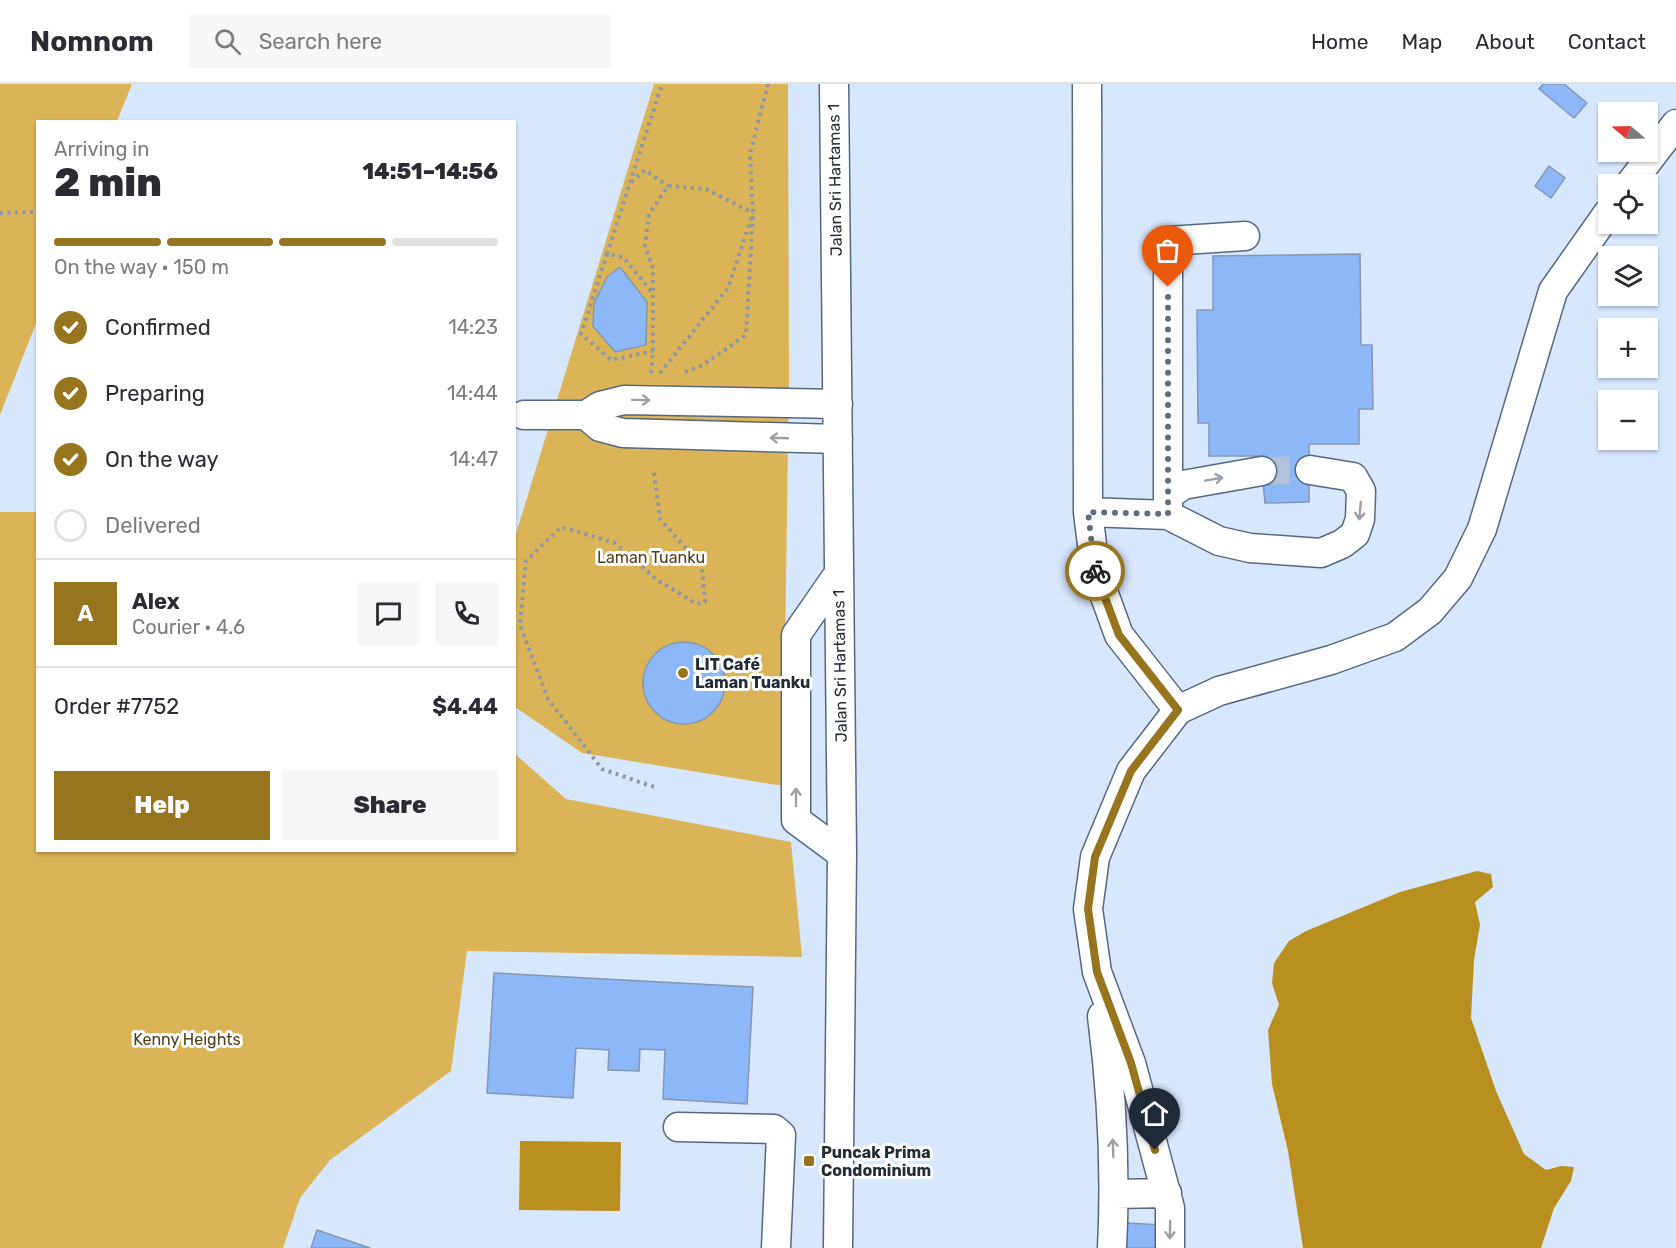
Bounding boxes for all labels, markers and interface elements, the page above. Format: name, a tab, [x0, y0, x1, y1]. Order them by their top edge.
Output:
search box	[190, 14, 610, 68]
text: Nomnom	[30, 25, 154, 58]
icon: search	[211, 25, 244, 58]
text: Search here	[259, 28, 382, 55]
text: Home	[1311, 29, 1368, 54]
text: Map	[1401, 29, 1442, 54]
text: About	[1475, 29, 1535, 54]
text: Contact	[1568, 29, 1646, 54]
north arrow	[1598, 102, 1658, 162]
map controls	[1598, 102, 1658, 450]
street label: Jalan Sri Hartamas 1	[824, 104, 846, 256]
text: Arriving in	[54, 137, 149, 161]
text: 14:51–14:56	[363, 158, 498, 185]
text: 2 min	[54, 160, 162, 206]
button: locate	[1598, 174, 1658, 234]
pin	[1142, 225, 1193, 287]
icon: bag	[1151, 234, 1184, 267]
button: layers	[1598, 246, 1658, 306]
text: On the way · 150 m	[54, 255, 229, 279]
icon: check	[54, 311, 87, 344]
text: Confirmed	[105, 314, 211, 341]
text: 14:23	[448, 315, 498, 339]
button: +	[1598, 318, 1658, 378]
icon: check	[54, 377, 87, 410]
text: Preparing	[105, 380, 205, 407]
text: 14:44	[447, 381, 498, 405]
button: −	[1598, 390, 1658, 450]
one-way arrow	[631, 394, 651, 406]
one-way arrow	[770, 432, 790, 443]
icon: check	[54, 443, 87, 476]
text: On the way	[105, 446, 219, 473]
text: 14:47	[450, 447, 498, 471]
one-way arrow	[1204, 474, 1223, 485]
one-way arrow	[1354, 500, 1365, 520]
text: Delivered	[105, 512, 201, 539]
courier	[1065, 541, 1125, 601]
park label: Laman Tuanku	[597, 548, 705, 567]
icon: bike	[1079, 555, 1112, 588]
button: chat	[357, 582, 420, 645]
button: phone	[435, 582, 498, 645]
text: Alex	[132, 588, 180, 615]
street label: Jalan Sri Hartamas 1	[829, 590, 851, 742]
text: A	[78, 600, 93, 627]
text: Courier · 4.6	[132, 615, 245, 639]
place label: LIT Café Laman Tuanku	[695, 655, 810, 692]
marker: LIT Café Laman Tuanku	[676, 666, 690, 680]
text: Order #7752	[54, 693, 179, 720]
text: $4.44	[432, 693, 498, 720]
button: Help	[54, 771, 270, 840]
button: Share	[282, 771, 498, 840]
one-way arrow	[790, 788, 802, 808]
park label: Kenny Heights	[133, 1030, 241, 1049]
pin	[1129, 1088, 1180, 1150]
icon: home	[1138, 1097, 1171, 1130]
one-way arrow	[1107, 1138, 1119, 1158]
place label: Puncak Prima Condominium	[821, 1143, 931, 1180]
marker: Puncak Prima Condominium	[802, 1154, 816, 1168]
one-way arrow	[1164, 1219, 1176, 1239]

